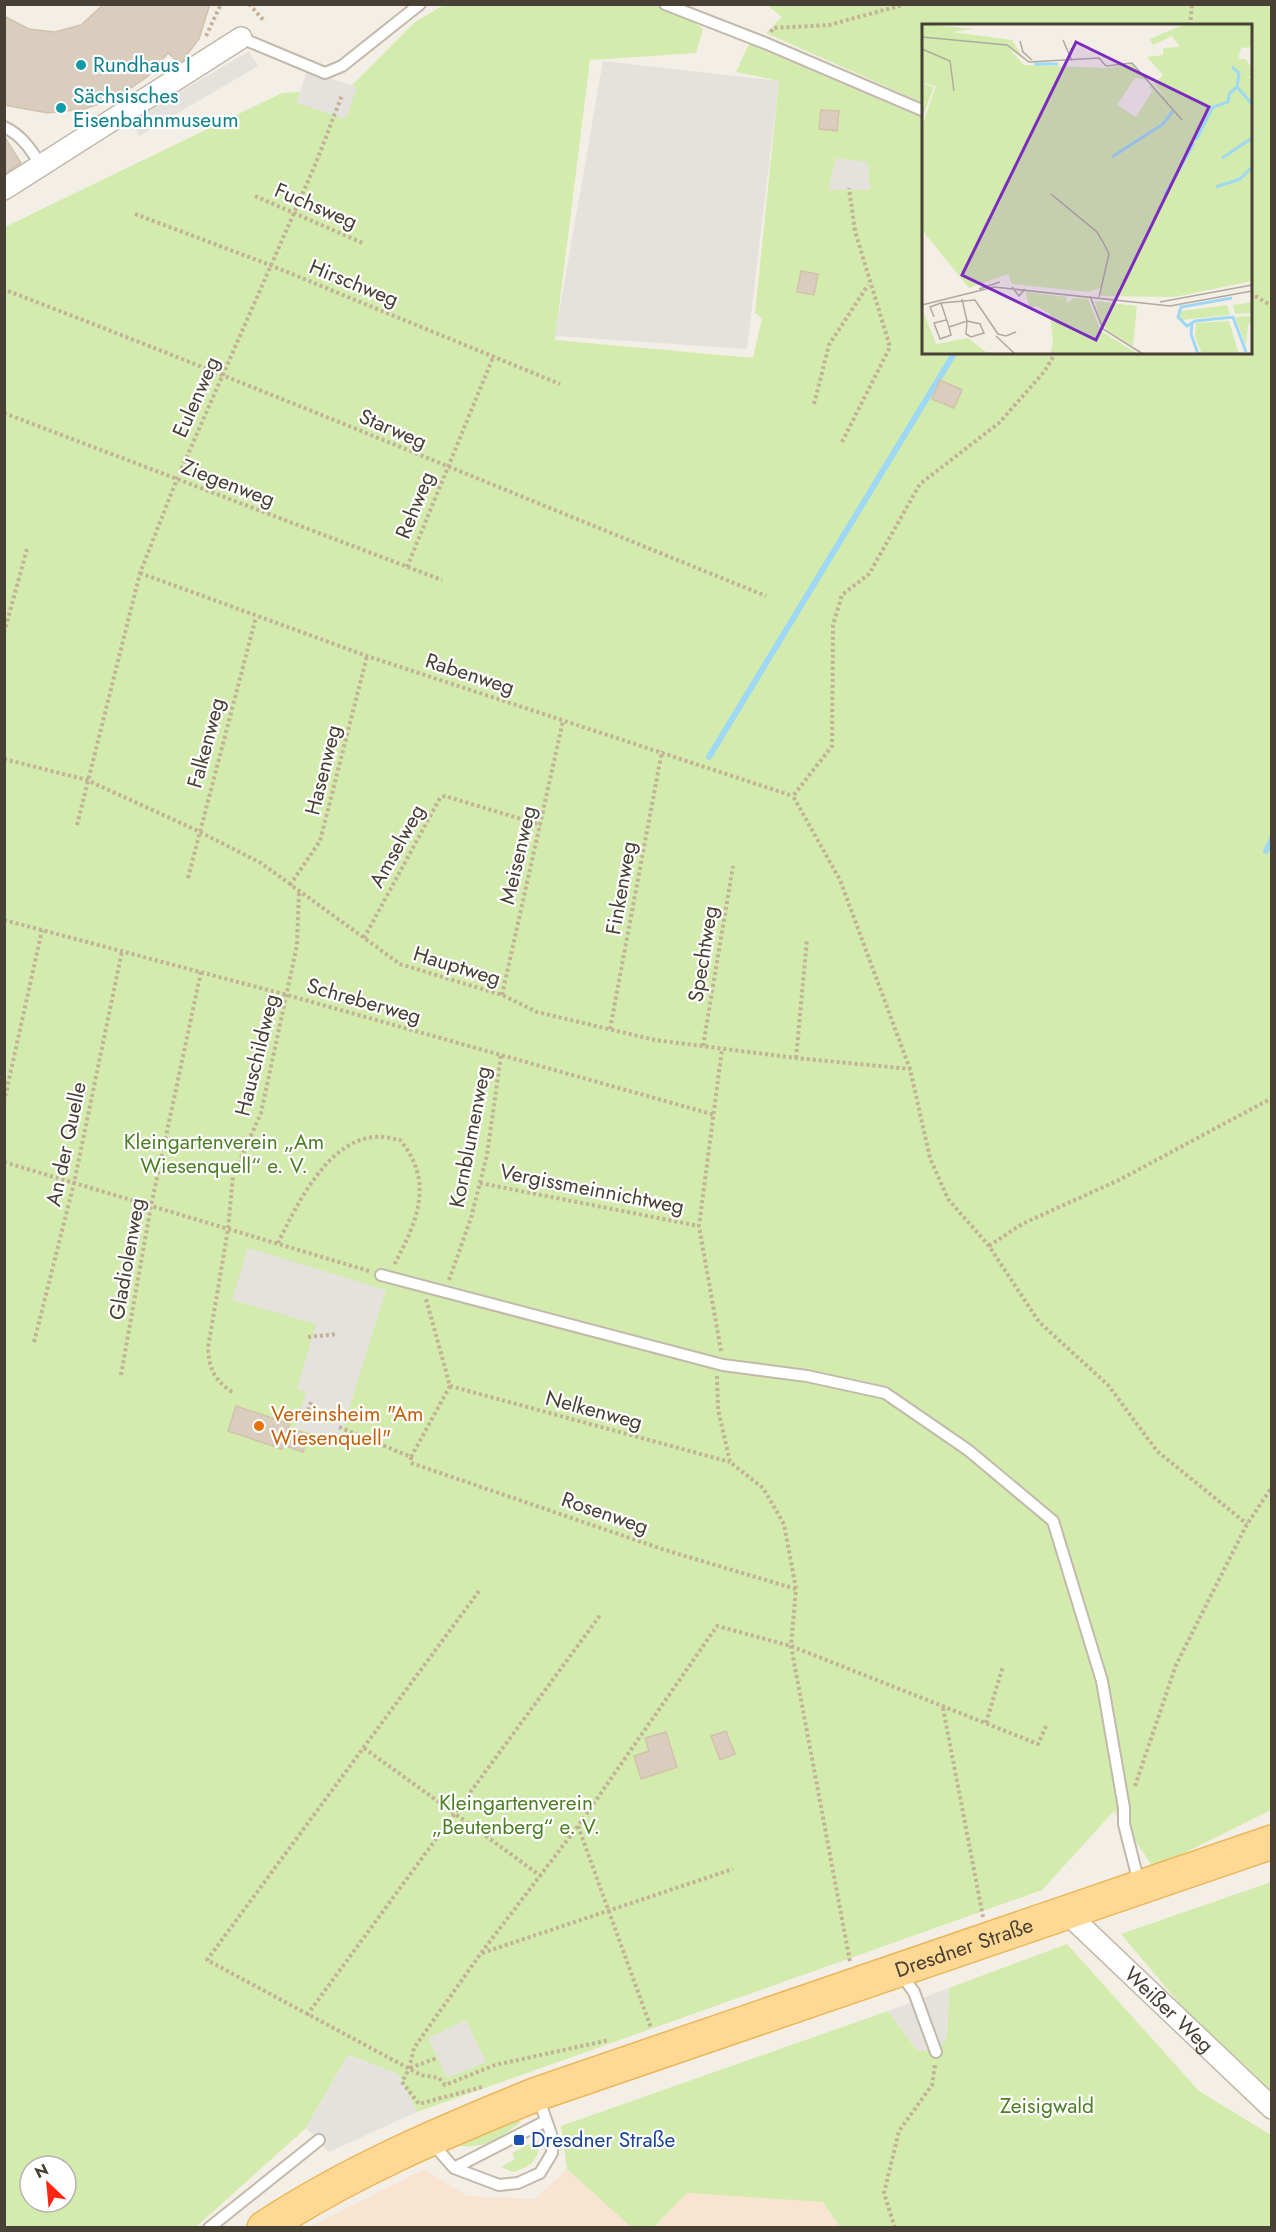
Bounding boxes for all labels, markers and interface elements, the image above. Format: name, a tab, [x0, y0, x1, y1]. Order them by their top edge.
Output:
inset map	[922, 24, 1252, 354]
place label: Rundhaus I	[93, 50, 191, 80]
marker: Rundhaus I	[74, 58, 88, 72]
place label: Sächsisches Eisenbahnmuseum	[73, 81, 239, 135]
marker: Sächsisches Eisenbahnmuseum	[54, 101, 68, 115]
street label: Fuchsweg	[270, 175, 362, 237]
street label: Hirschweg	[305, 252, 403, 314]
street label: Eulenweg	[165, 352, 227, 442]
street label: Starweg	[354, 401, 432, 457]
street label: Ziegenweg	[177, 451, 279, 515]
street label: Rehweg	[388, 467, 442, 543]
street label: Rabenweg	[421, 645, 519, 703]
street label: Falkenweg	[180, 695, 232, 791]
street label: Hasenweg	[297, 722, 349, 818]
street label: Amselweg	[362, 799, 432, 893]
street label: Meisenweg	[492, 803, 544, 907]
street label: Finkenweg	[598, 839, 644, 937]
street label: Spechtweg	[681, 904, 725, 1004]
street label: Hauptweg	[410, 939, 504, 993]
street label: Schreberweg	[303, 970, 425, 1032]
street label: Hauschildweg	[227, 991, 287, 1119]
street label: Kornblumenweg	[442, 1064, 498, 1210]
street label: An der Quelle	[38, 1079, 94, 1209]
park label: Kleingartenverein „Am Wiesenquell“ e. V.	[124, 1127, 324, 1181]
street label: Vergissmeinnichtweg	[497, 1156, 687, 1222]
street label: Gladiolenweg	[102, 1196, 152, 1322]
street label: Nelkenweg	[542, 1383, 646, 1437]
place label: Vereinsheim "Am Wiesenquell"	[271, 1399, 423, 1453]
marker: Vereinsheim "Am Wiesenquell"	[252, 1419, 266, 1433]
street label: Rosenweg	[557, 1484, 653, 1542]
park label: Kleingartenverein „Beutenberg“ e. V.	[432, 1788, 600, 1842]
street label: Dresdner Straße	[891, 1910, 1037, 1985]
street label: Weißer Weg	[1117, 1960, 1220, 2060]
park label: Zeisigwald	[1000, 2091, 1094, 2121]
place label: Dresdner Straße	[531, 2125, 675, 2155]
marker: Dresdner Straße	[512, 2133, 526, 2147]
north arrow	[18, 2154, 78, 2214]
text: N	[31, 2158, 52, 2184]

